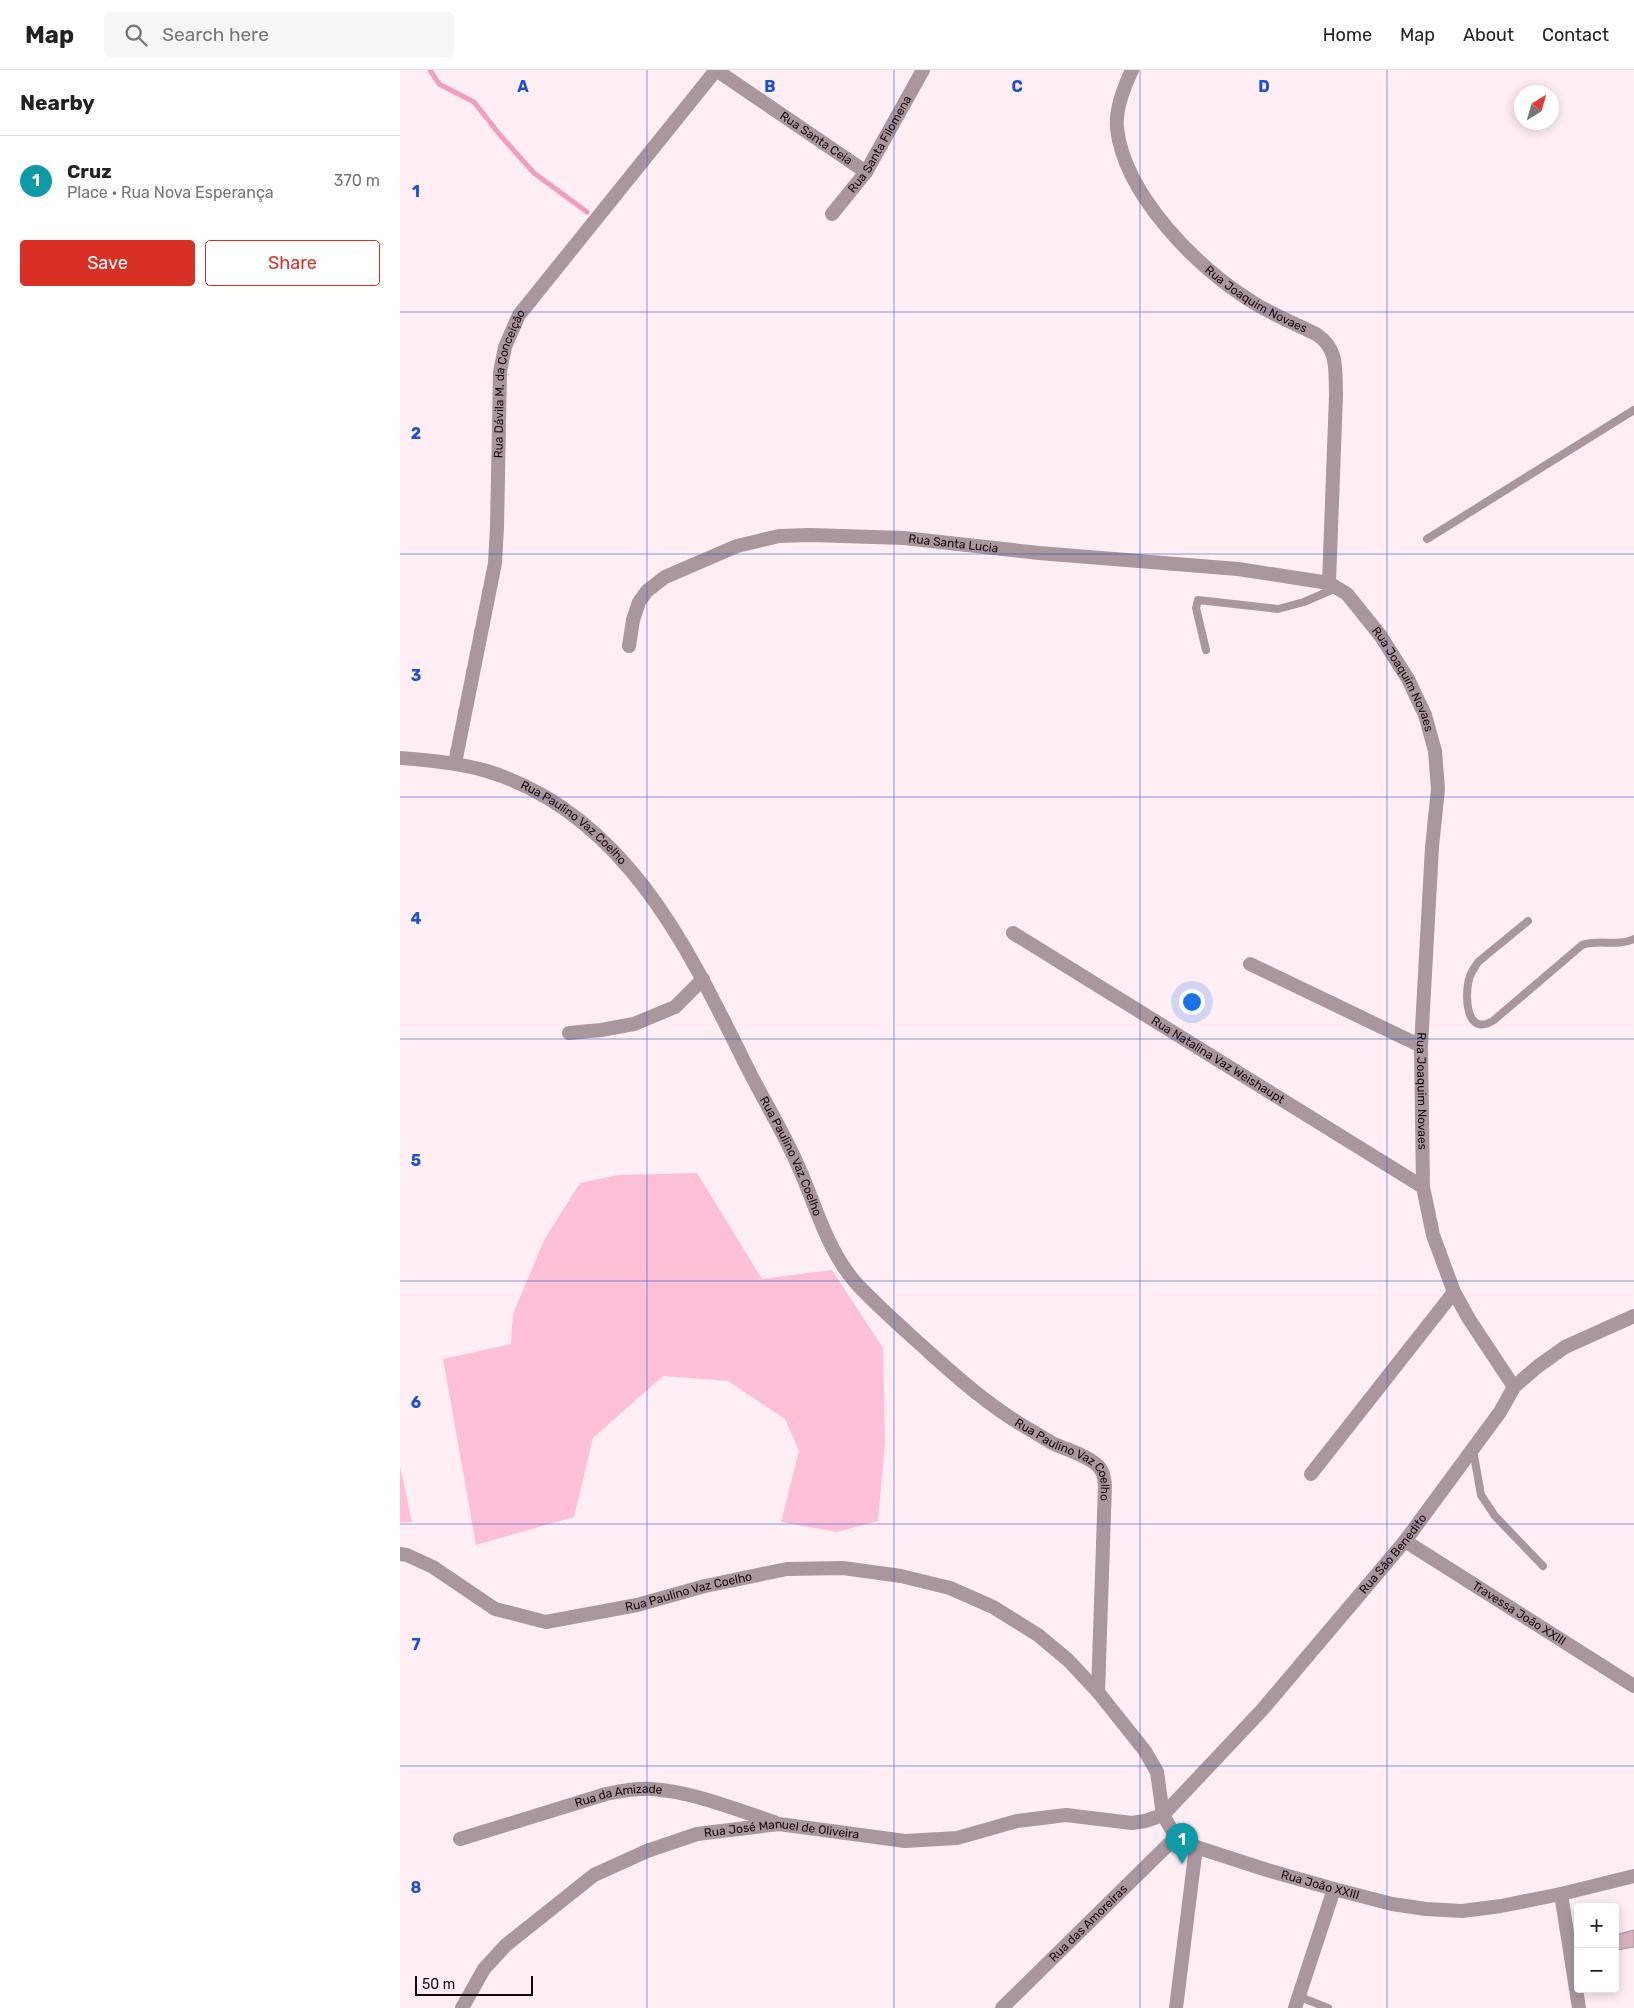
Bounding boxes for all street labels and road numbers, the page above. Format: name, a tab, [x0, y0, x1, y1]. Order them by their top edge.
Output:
street label: Rua Santa Filomena	[845, 93, 914, 196]
street label: Rua Santa Ceia	[777, 109, 855, 168]
street label: Rua Joaquim Novaes	[1202, 263, 1309, 336]
street label: Rua Dávila M. da Conceição	[491, 306, 528, 458]
street label: Rua Santa Lucia	[908, 532, 999, 555]
street label: Rua Joaquim Novaes	[1369, 624, 1436, 733]
street label: Rua Paulino Vaz Coelho	[518, 778, 629, 867]
street label: Rua Natalina Vaz Weishaupt	[1149, 1013, 1287, 1107]
street label: Rua Joaquim Novaes	[1414, 1032, 1429, 1150]
street label: Rua Paulino Vaz Coelho	[757, 1094, 825, 1218]
street label: Rua Paulino Vaz Coelho	[1012, 1415, 1112, 1501]
street label: Rua São Benedito	[1356, 1511, 1430, 1597]
street label: Rua Paulino Vaz Coelho	[624, 1569, 753, 1614]
street label: Travessa João XXIII	[1470, 1578, 1568, 1648]
street label: Rua da Amizade	[573, 1782, 663, 1810]
street label: Rua José Manuel de Oliveira	[703, 1817, 860, 1842]
street label: Rua João XXIII	[1280, 1867, 1361, 1902]
street label: Rua das Amoreiras	[1046, 1882, 1130, 1965]

